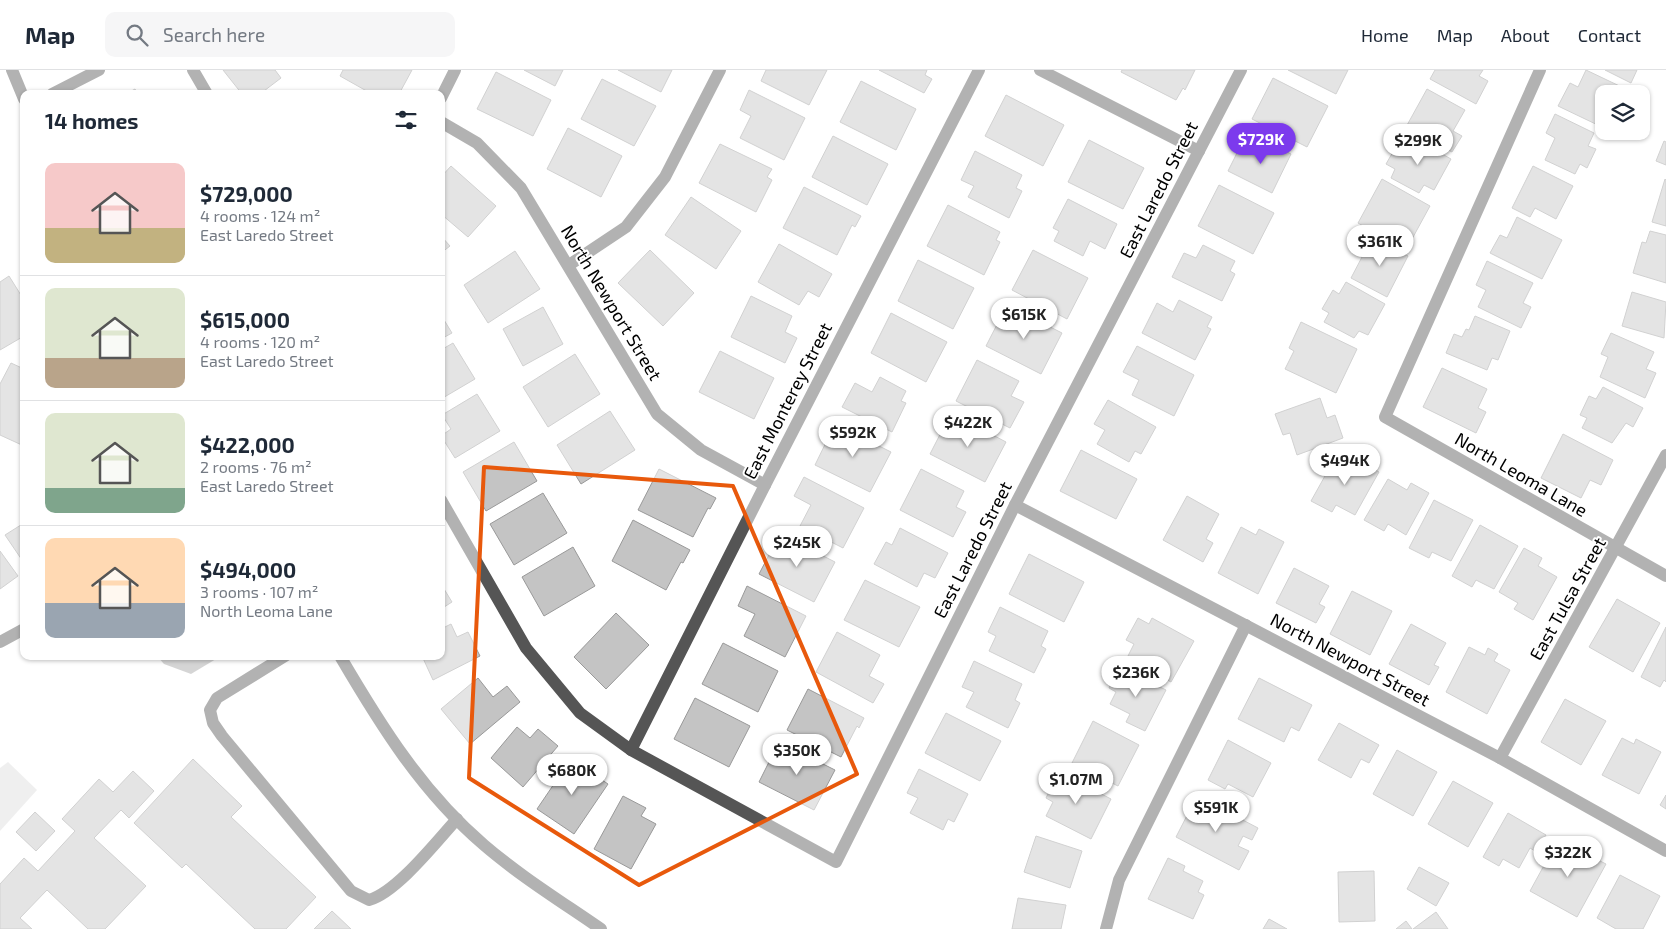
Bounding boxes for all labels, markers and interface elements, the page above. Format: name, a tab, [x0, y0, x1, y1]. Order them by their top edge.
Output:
search box	[105, 12, 455, 57]
text: Map	[25, 20, 75, 49]
icon: search	[123, 21, 151, 49]
text: Search here	[163, 23, 265, 46]
text: Home	[1361, 24, 1409, 46]
text: Map	[1437, 24, 1473, 46]
text: About	[1501, 24, 1550, 46]
text: Contact	[1578, 24, 1641, 46]
map controls	[1595, 85, 1650, 140]
button: layers	[1595, 85, 1650, 140]
icon: filters	[392, 106, 420, 134]
text: 14 homes	[45, 108, 139, 133]
street label: East Laredo Street	[1114, 117, 1202, 262]
pin: $729K	[1226, 122, 1296, 165]
pin: $299K	[1383, 124, 1453, 166]
text: $729K	[1238, 129, 1284, 148]
text: $299K	[1394, 130, 1442, 149]
text: $729,000	[200, 181, 293, 206]
icon: home	[85, 183, 145, 243]
text: 4 rooms · 124 m²	[200, 206, 320, 225]
street label: North Newport Street	[557, 221, 667, 384]
pin: $361K	[1345, 224, 1415, 267]
text: East Laredo Street	[200, 225, 334, 244]
text: $361K	[1358, 231, 1402, 250]
pin: $615K	[989, 298, 1059, 340]
text: $615K	[1002, 304, 1046, 323]
text: $615,000	[200, 307, 290, 332]
icon: home	[85, 308, 145, 368]
street label: East Monterey Street	[738, 318, 836, 482]
text: 4 rooms · 120 m²	[200, 332, 320, 351]
text: East Laredo Street	[200, 351, 334, 370]
pin: $422K	[933, 406, 1003, 448]
text: $422K	[944, 412, 992, 431]
pin: $592K	[818, 416, 888, 458]
text: $592K	[830, 422, 877, 441]
street label: North Leoma Lane	[1451, 427, 1592, 521]
text: $422,000	[200, 432, 295, 457]
icon: home	[85, 433, 145, 493]
pin: $494K	[1310, 444, 1380, 486]
text: $494K	[1320, 450, 1370, 469]
text: 2 rooms · 76 m²	[200, 457, 312, 476]
text: East Laredo Street	[200, 476, 334, 495]
street label: East Laredo Street	[928, 477, 1016, 622]
pin: $245K	[762, 526, 832, 568]
text: $245K	[773, 532, 821, 551]
street label: East Tulsa Street	[1524, 533, 1610, 664]
text: $494,000	[200, 557, 296, 582]
icon: home	[85, 558, 145, 618]
text: 3 rooms · 107 m²	[200, 582, 318, 601]
text: North Leoma Lane	[200, 601, 333, 620]
street label: North Newport Street	[1267, 608, 1434, 711]
pin: $236K	[1101, 656, 1171, 698]
text: $236K	[1112, 662, 1160, 681]
pin: $350K	[762, 734, 832, 776]
text: $350K	[773, 740, 821, 759]
pin: $680K	[537, 754, 607, 796]
text: $680K	[548, 760, 596, 779]
pin: $1.07M	[1035, 762, 1117, 805]
text: $1.07M	[1049, 769, 1103, 788]
pin: $591K	[1181, 790, 1251, 833]
text: $591K	[1194, 797, 1238, 816]
pin: $322K	[1533, 836, 1603, 878]
text: $322K	[1544, 842, 1592, 861]

